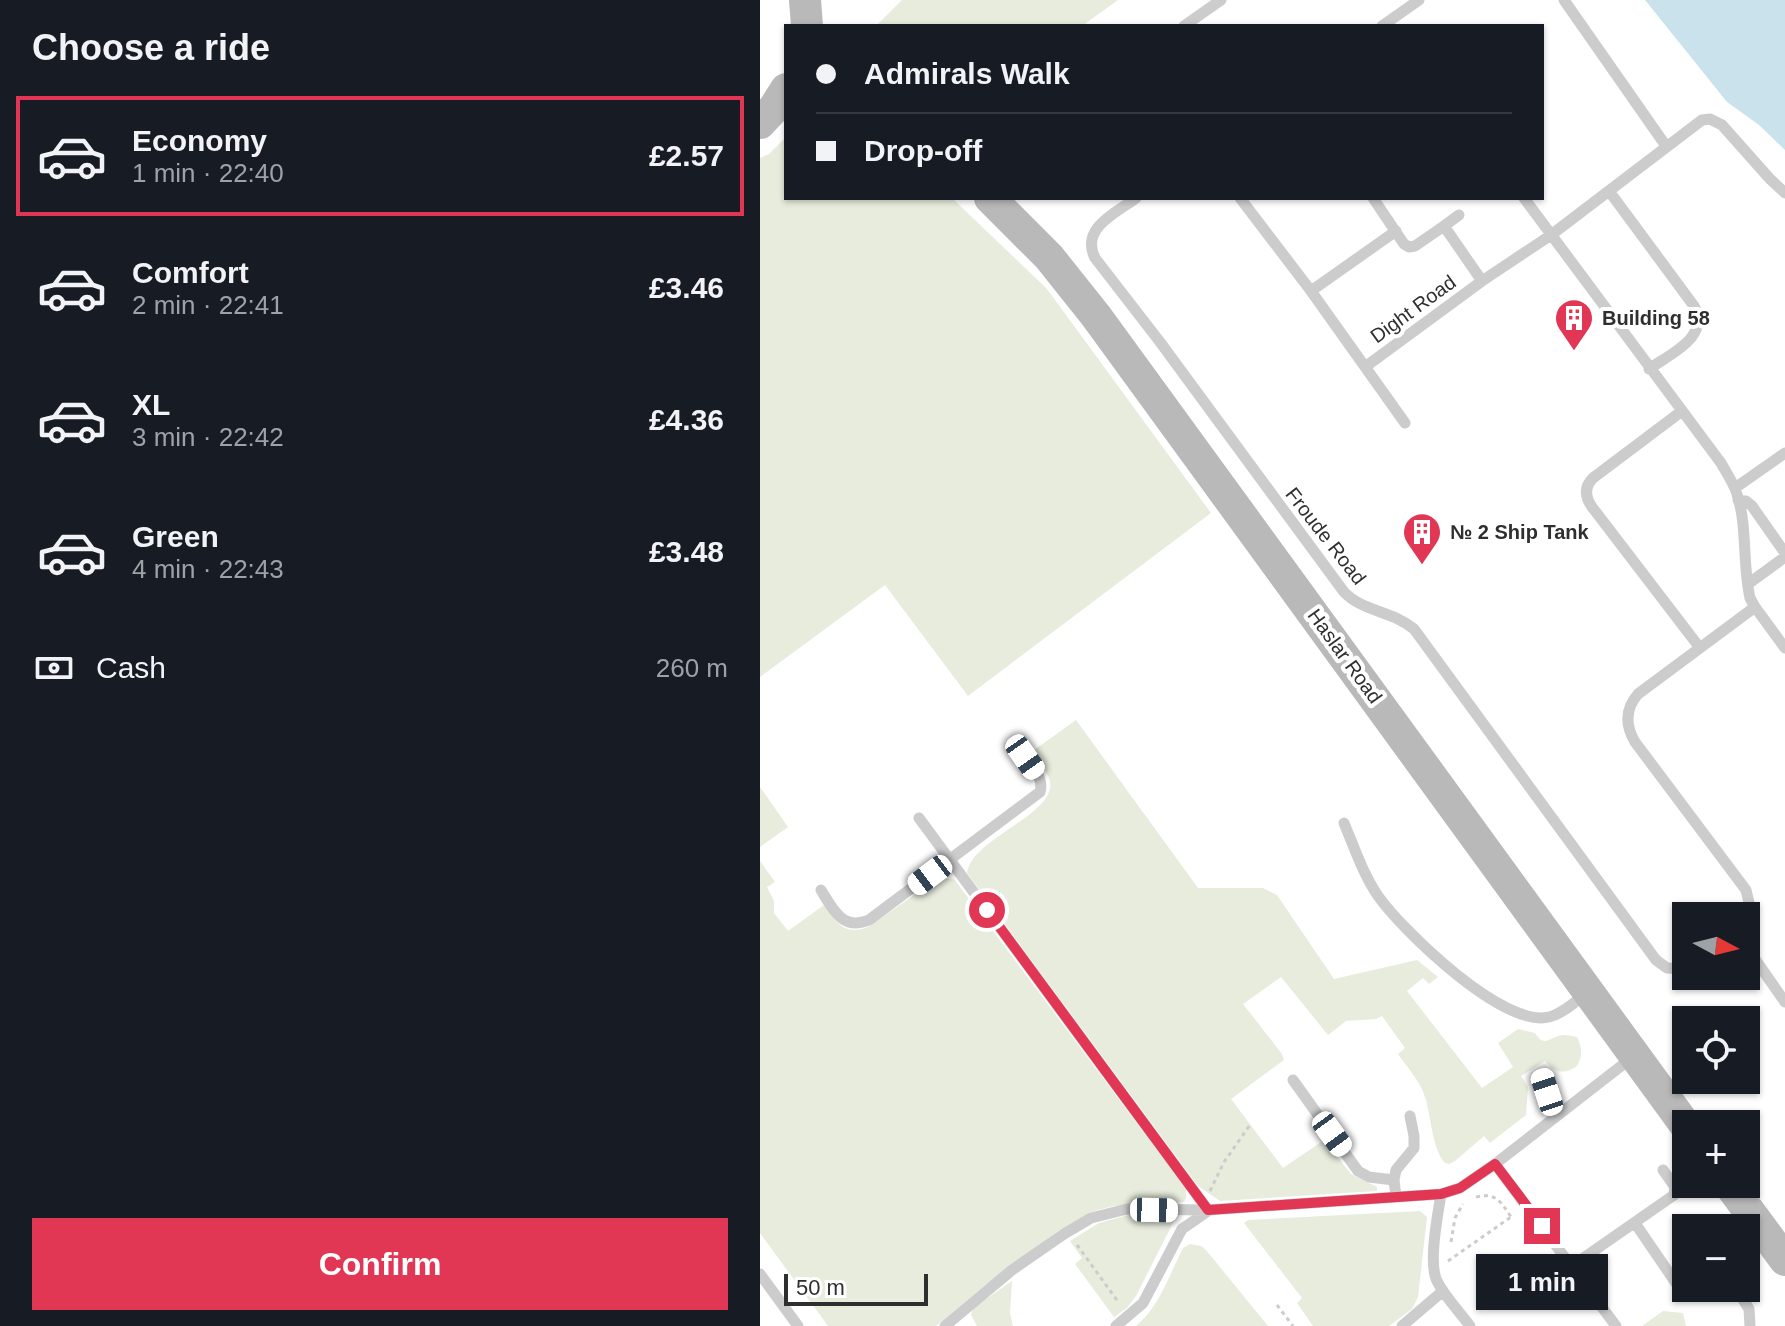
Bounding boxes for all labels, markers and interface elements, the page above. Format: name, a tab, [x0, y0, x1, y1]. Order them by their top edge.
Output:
text: Choose a ride	[32, 27, 270, 68]
text: Admirals Walk	[864, 57, 1070, 90]
icon: car	[36, 120, 108, 192]
text: Economy	[132, 124, 267, 157]
text: Drop-off	[864, 134, 982, 167]
text: £2.57	[649, 139, 724, 172]
text: 1 min · 22:40	[132, 158, 284, 188]
icon: car	[36, 252, 108, 324]
text: Comfort	[132, 256, 249, 289]
text: £3.46	[649, 271, 724, 304]
street label: Dight Road	[1366, 271, 1460, 347]
text: 2 min · 22:41	[132, 290, 284, 320]
building icon: Building 58	[1553, 297, 1595, 352]
place label: Building 58	[1602, 307, 1710, 329]
icon: car	[36, 384, 108, 456]
text: XL	[132, 388, 170, 421]
text: £4.36	[649, 403, 724, 436]
text: 3 min · 22:42	[132, 422, 284, 452]
street label: Froude Road	[1281, 483, 1371, 589]
building icon: № 2 Ship Tank	[1401, 511, 1443, 566]
icon: car	[36, 516, 108, 588]
text: Green	[132, 520, 219, 553]
place label: № 2 Ship Tank	[1450, 521, 1589, 543]
text: £3.48	[649, 535, 724, 568]
text: 4 min · 22:43	[132, 554, 284, 584]
street label: Haslar Road	[1303, 605, 1387, 707]
icon: cash	[32, 646, 76, 690]
text: Cash	[96, 651, 166, 684]
text: 260 m	[656, 653, 728, 683]
car	[1001, 730, 1049, 784]
car	[904, 851, 956, 899]
route start	[969, 892, 1005, 928]
north arrow	[1672, 902, 1760, 990]
map controls	[1672, 902, 1760, 1302]
button: locate	[1672, 1006, 1760, 1094]
car	[1528, 1065, 1566, 1119]
car	[1308, 1108, 1356, 1160]
button: +	[1672, 1110, 1760, 1198]
car	[1130, 1198, 1178, 1222]
route end	[1524, 1208, 1560, 1244]
button: −	[1672, 1214, 1760, 1302]
button: Confirm	[32, 1218, 728, 1310]
callout: 1 min	[1476, 1254, 1608, 1310]
text: 1 min	[1508, 1267, 1576, 1297]
scale bar	[784, 1270, 928, 1306]
text: 50 m	[796, 1275, 845, 1300]

